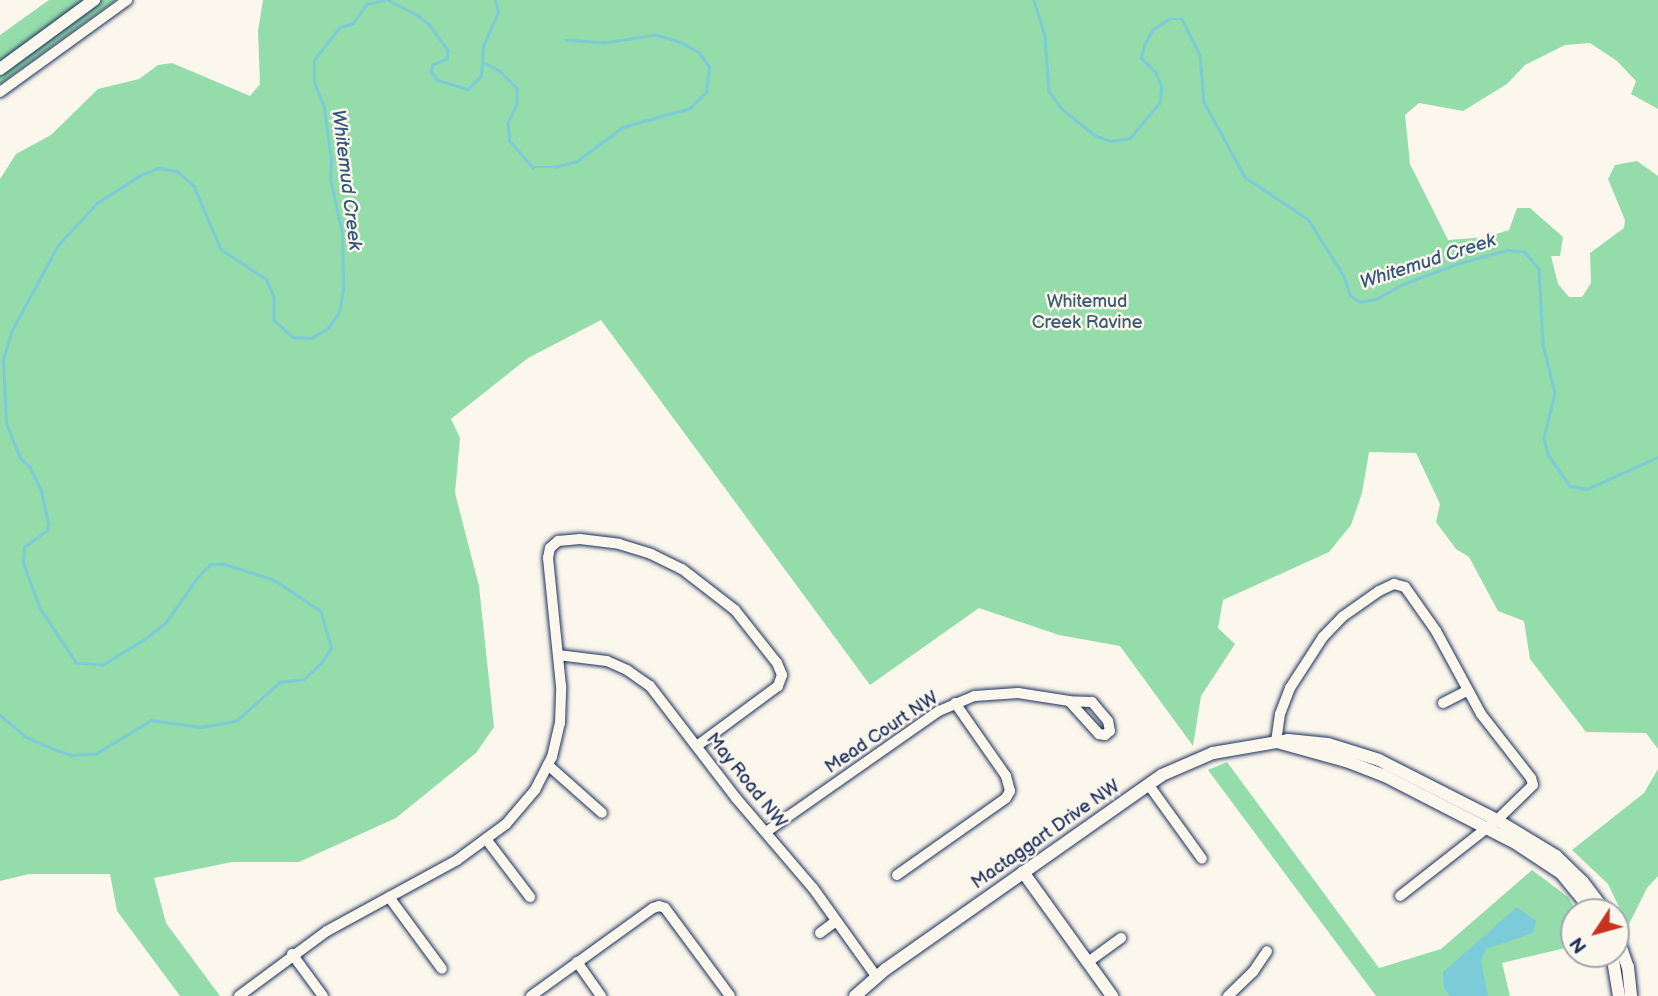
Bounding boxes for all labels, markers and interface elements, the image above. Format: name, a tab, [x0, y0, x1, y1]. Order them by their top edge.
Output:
water label: Whitemud Creek	[326, 108, 366, 252]
water label: Whitemud Creek	[1357, 229, 1499, 295]
park label: Whitemud Creek Ravine	[1032, 292, 1142, 334]
street label: Mead Court NW	[821, 687, 943, 779]
street label: May Road NW	[701, 729, 791, 833]
street label: Mactaggart Drive NW	[968, 776, 1124, 894]
north arrow	[1560, 898, 1630, 968]
text: N	[1566, 932, 1593, 957]

